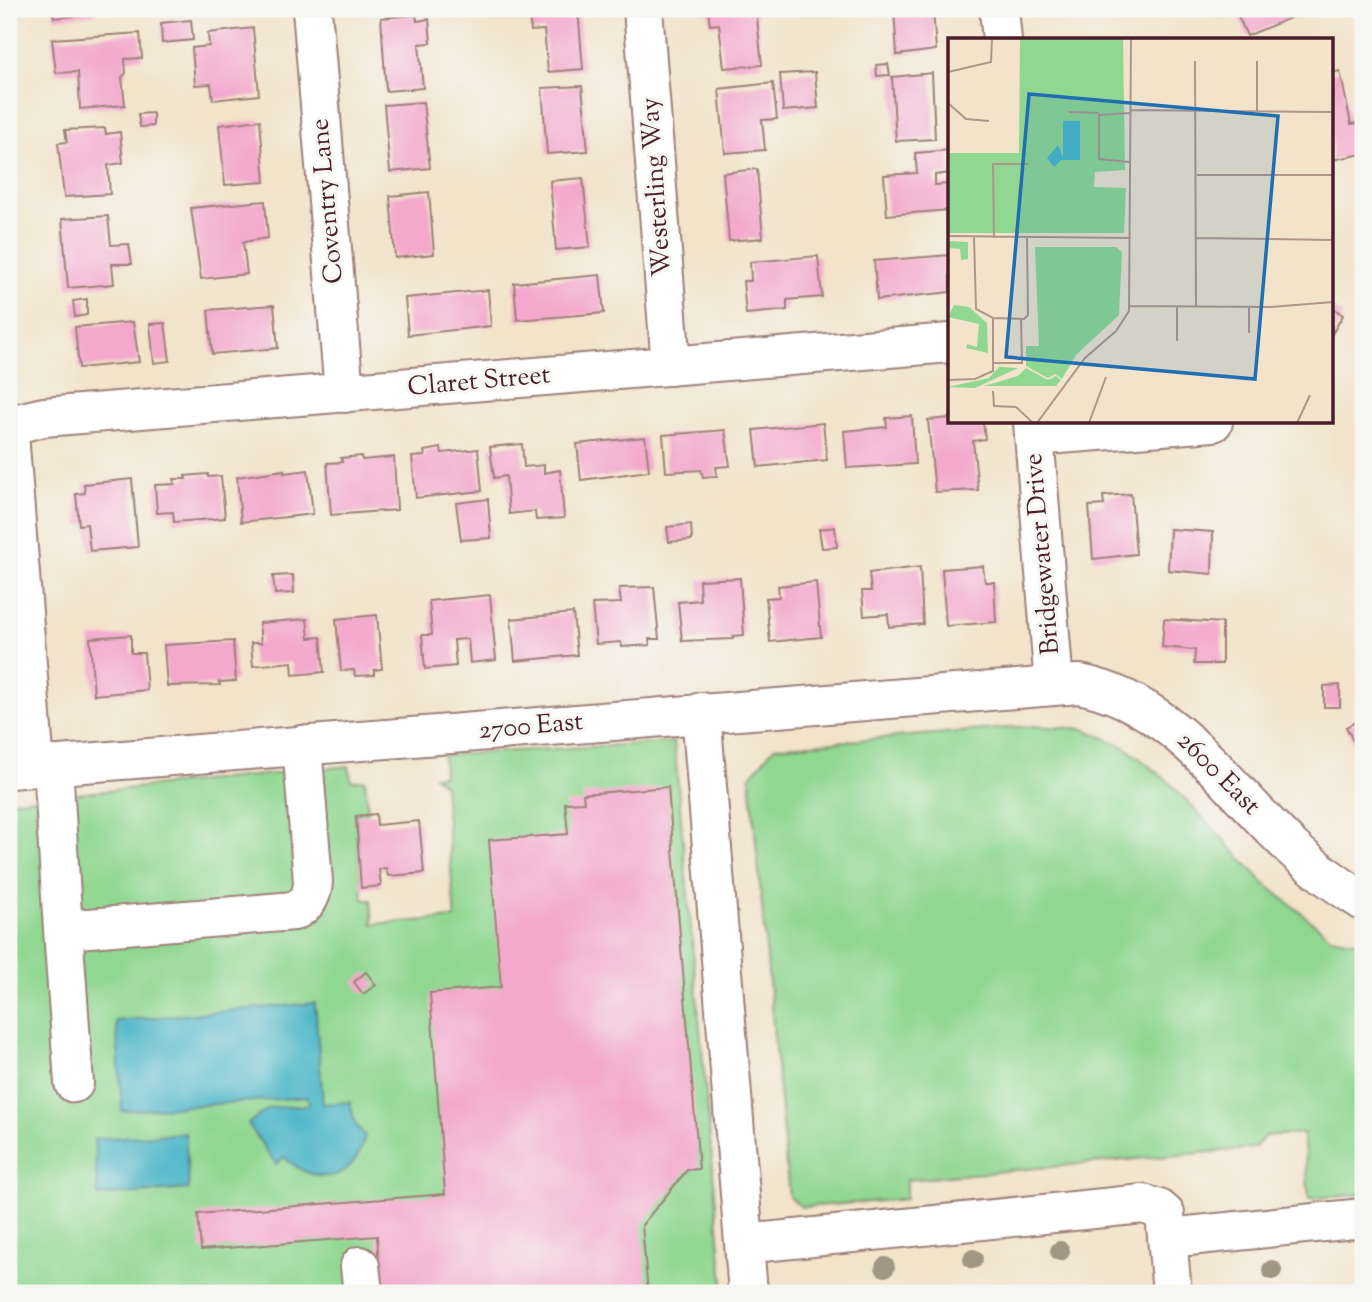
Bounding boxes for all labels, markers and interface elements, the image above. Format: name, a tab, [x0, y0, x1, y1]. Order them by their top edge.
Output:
inset map	[948, 38, 1334, 424]
street label: Westerling Way	[632, 96, 682, 278]
street label: Coventry Lane	[302, 117, 354, 285]
street label: Claret Street	[406, 357, 552, 407]
street label: Bridgewater Drive	[1016, 452, 1070, 656]
street label: 2700 East	[477, 704, 585, 750]
street label: 2600 East	[1168, 724, 1268, 824]

